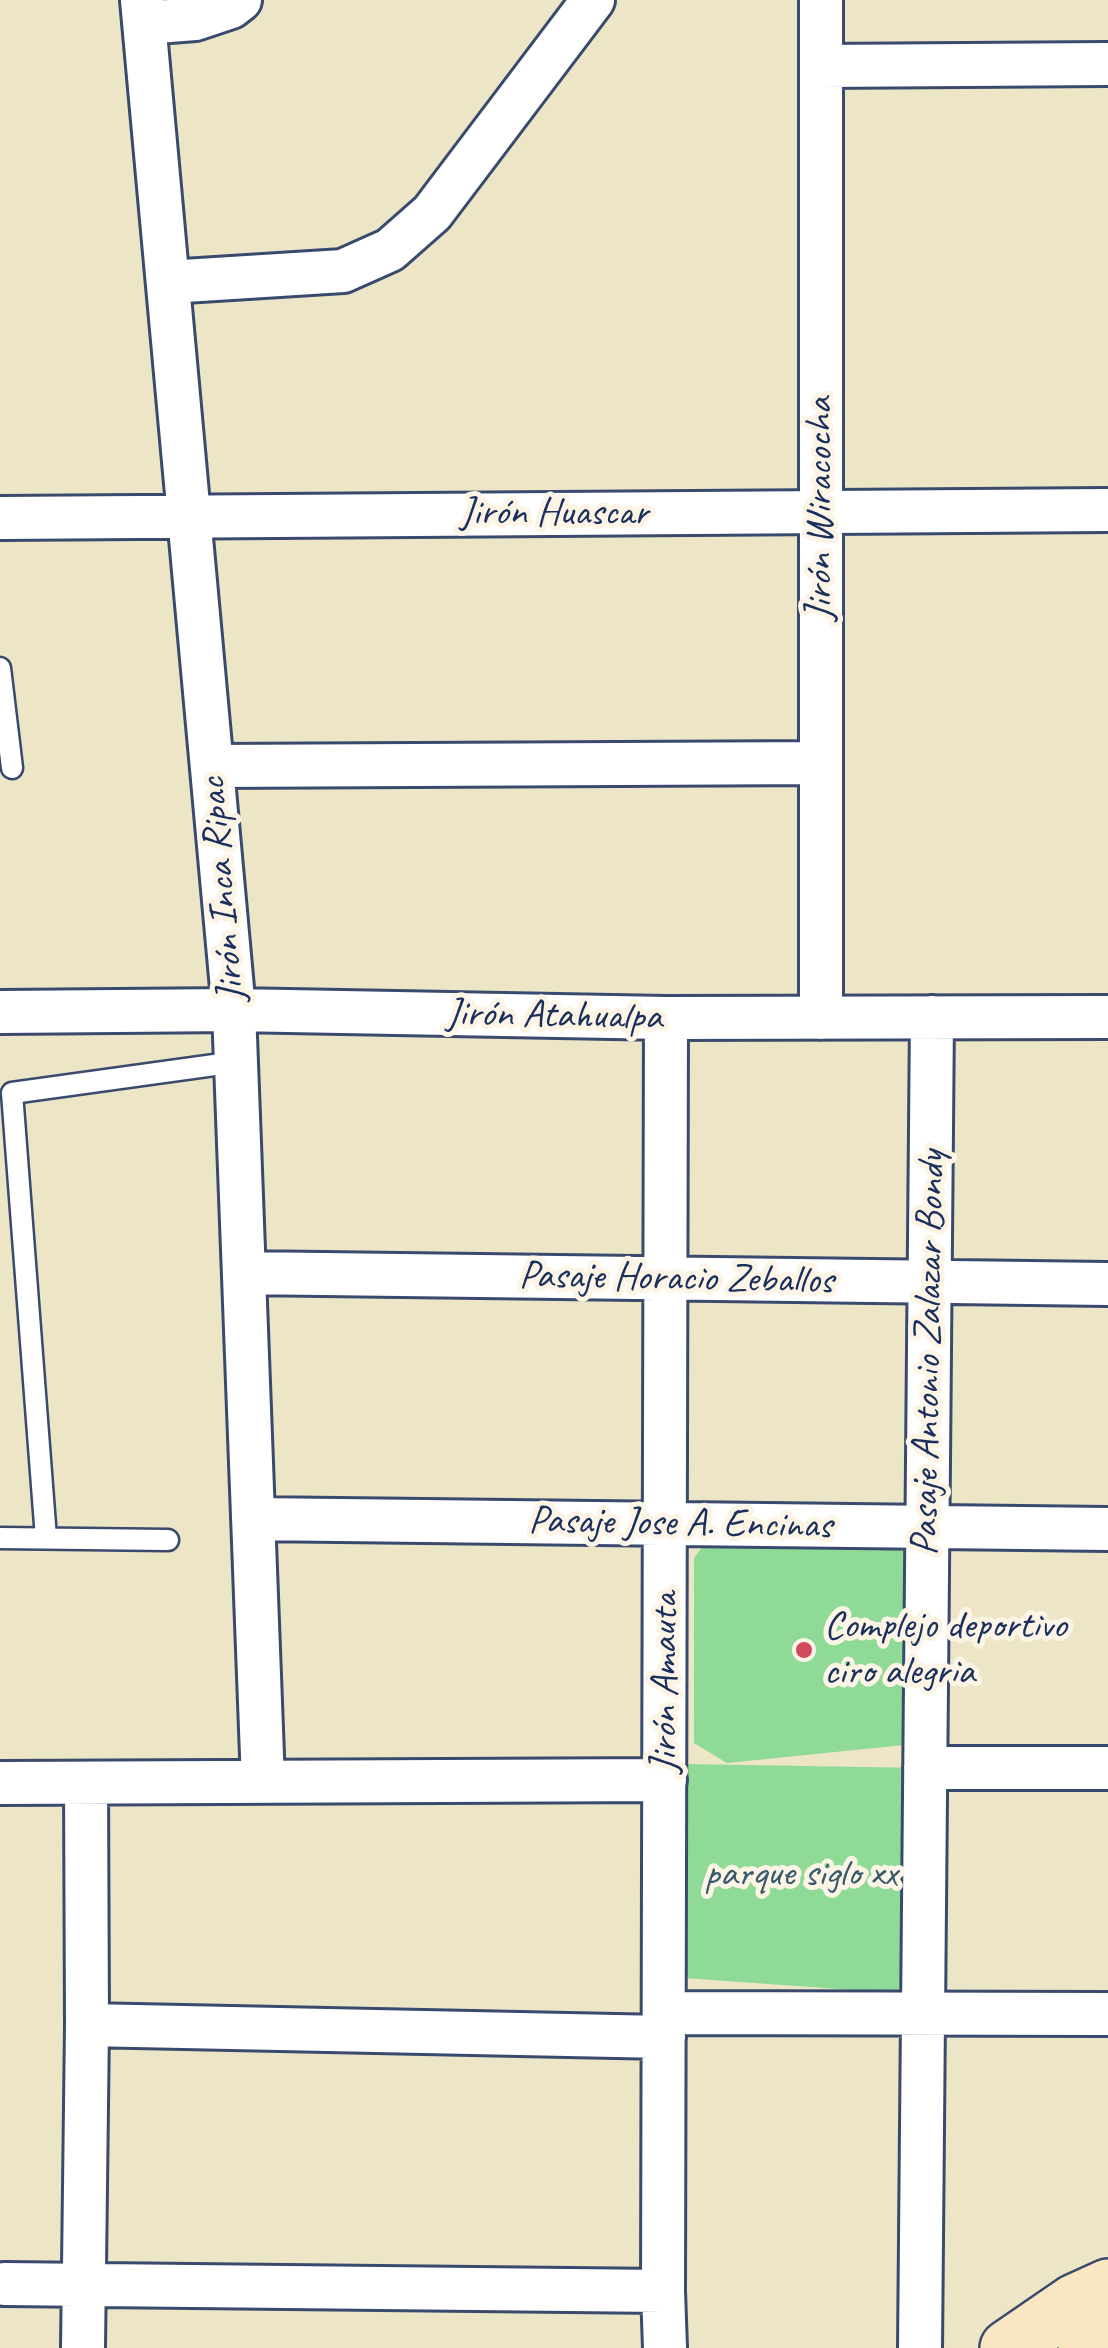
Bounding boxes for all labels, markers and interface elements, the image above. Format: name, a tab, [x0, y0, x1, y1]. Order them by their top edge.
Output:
street label: Jirón Wiracocha	[797, 397, 845, 621]
street label: Jirón Huascar	[460, 490, 648, 538]
street label: Jirón Inca Ripac	[189, 776, 257, 1004]
street label: Jirón Atahualpa	[446, 990, 662, 1042]
street label: Pasaje Antonio Zalazar Bondy	[901, 1150, 957, 1556]
street label: Pasaje Horacio Zeballos	[518, 1252, 834, 1306]
street label: Pasaje Jose A. Encinas	[528, 1497, 832, 1551]
street label: Jirón Amauta	[642, 1593, 690, 1773]
place label: Complejo deportivo ciro alegria	[824, 1603, 1067, 1697]
marker: Complejo deportivo ciro alegria	[793, 1639, 815, 1661]
park label: parque siglo xx	[705, 1851, 897, 1899]

